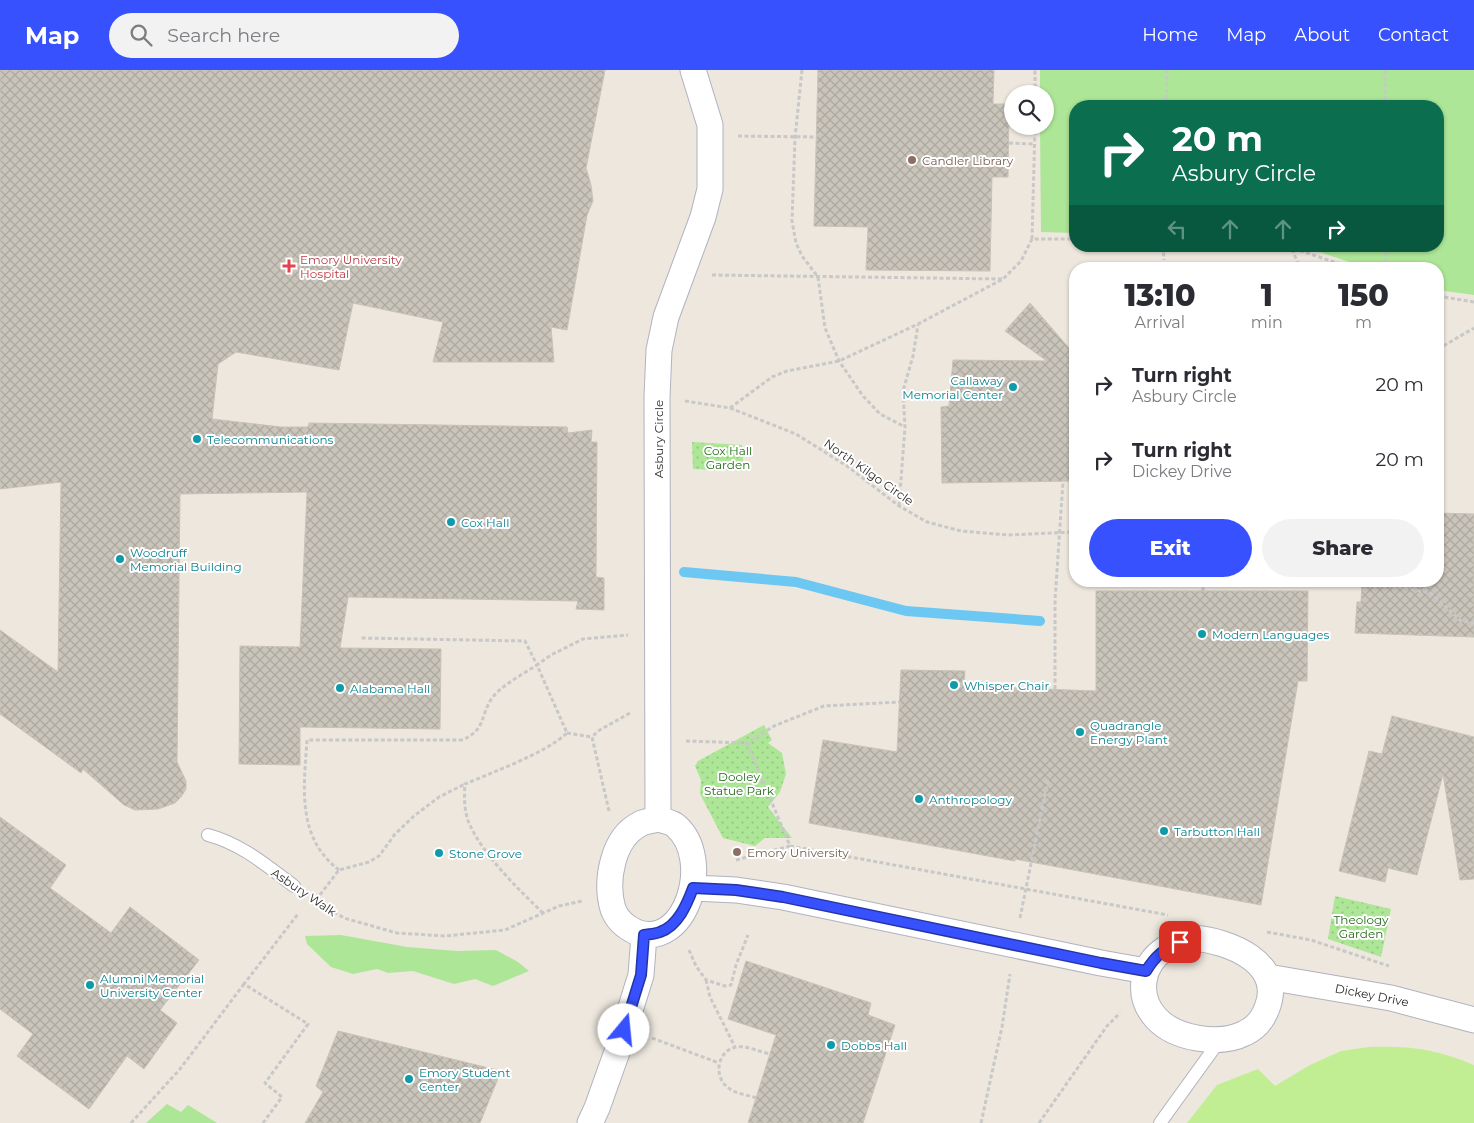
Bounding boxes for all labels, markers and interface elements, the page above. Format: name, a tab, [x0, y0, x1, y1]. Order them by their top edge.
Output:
search box	[109, 13, 459, 58]
text: Map	[25, 21, 79, 50]
icon: search	[127, 21, 155, 49]
text: Search here	[167, 24, 280, 47]
text: Home	[1142, 24, 1198, 46]
text: Map	[1226, 24, 1266, 46]
text: About	[1294, 24, 1350, 46]
text: Contact	[1378, 24, 1449, 46]
map controls	[1004, 85, 1054, 135]
button: search	[1004, 85, 1054, 135]
text: 20 m	[1172, 117, 1263, 160]
icon: right	[1089, 120, 1154, 185]
place label: Candler Library	[922, 153, 1014, 168]
marker: Candler Library	[906, 154, 918, 166]
text: Asbury Circle	[1172, 160, 1316, 187]
icon: left	[1163, 215, 1191, 243]
icon: ahead	[1216, 215, 1244, 243]
icon: ahead	[1269, 215, 1297, 243]
icon: right	[1322, 215, 1350, 243]
place label: Emory University Hospital	[300, 252, 402, 281]
marker: Emory University Hospital	[282, 259, 296, 273]
text: 13:10	[1124, 277, 1196, 314]
text: 1	[1261, 277, 1273, 314]
text: 150	[1338, 277, 1389, 314]
text: Arrival	[1135, 313, 1185, 332]
text: min	[1251, 313, 1283, 332]
text: m	[1355, 313, 1372, 332]
text: Turn right	[1132, 364, 1232, 387]
icon: right	[1089, 371, 1117, 399]
place label: Callaway Memorial Center	[902, 373, 1003, 402]
text: 20 m	[1376, 373, 1424, 396]
marker: Callaway Memorial Center	[1007, 381, 1019, 393]
text: Asbury Circle	[1132, 387, 1237, 406]
street label: Asbury Circle	[651, 400, 666, 478]
place label: Telecommunications	[207, 432, 334, 447]
marker: Telecommunications	[191, 433, 203, 445]
street label: North Kilgo Circle	[821, 436, 917, 508]
text: Turn right	[1132, 439, 1232, 462]
park label: Cox Hall Garden	[704, 443, 752, 472]
icon: right	[1089, 446, 1117, 474]
text: 20 m	[1376, 448, 1424, 471]
text: Dickey Drive	[1132, 462, 1232, 481]
place label: Cox Hall	[461, 515, 509, 530]
marker: Cox Hall	[445, 516, 457, 528]
button: Exit	[1089, 519, 1252, 577]
button: Share	[1262, 519, 1424, 577]
place label: Woodruff Memorial Building	[130, 545, 242, 574]
marker: Woodruff Memorial Building	[114, 553, 126, 565]
place label: Modern Languages	[1212, 627, 1329, 642]
marker: Modern Languages	[1196, 628, 1208, 640]
place label: Whisper Chair	[964, 678, 1050, 693]
marker: Whisper Chair	[948, 679, 960, 691]
place label: Alabama Hall	[350, 681, 430, 696]
marker: Alabama Hall	[334, 682, 346, 694]
place label: Quadrangle Energy Plant	[1090, 718, 1168, 747]
marker: Quadrangle Energy Plant	[1074, 726, 1086, 738]
park label: Dooley Statue Park	[704, 769, 775, 798]
place label: Anthropology	[929, 792, 1012, 807]
marker: Anthropology	[913, 793, 925, 805]
place label: Tarbutton Hall	[1174, 824, 1260, 839]
marker: Tarbutton Hall	[1158, 825, 1170, 837]
place label: Emory University	[747, 845, 849, 860]
place label: Stone Grove	[449, 846, 522, 861]
marker: Emory University	[731, 846, 743, 858]
marker: Stone Grove	[433, 847, 445, 859]
street label: Asbury Walk	[269, 865, 340, 920]
park label: Theology Garden	[1333, 912, 1389, 941]
pin	[1159, 921, 1201, 963]
icon: arrive	[1166, 928, 1194, 956]
place label: Alumni Memorial University Center	[100, 971, 204, 1000]
marker: Alumni Memorial University Center	[84, 979, 96, 991]
street label: Dickey Drive	[1334, 980, 1410, 1010]
position arrow	[597, 1003, 649, 1055]
place label: Dobbs Hall	[841, 1038, 907, 1053]
marker: Dobbs Hall	[825, 1039, 837, 1051]
place label: Emory Student Center	[419, 1065, 510, 1094]
marker: Emory Student Center	[403, 1073, 415, 1085]

